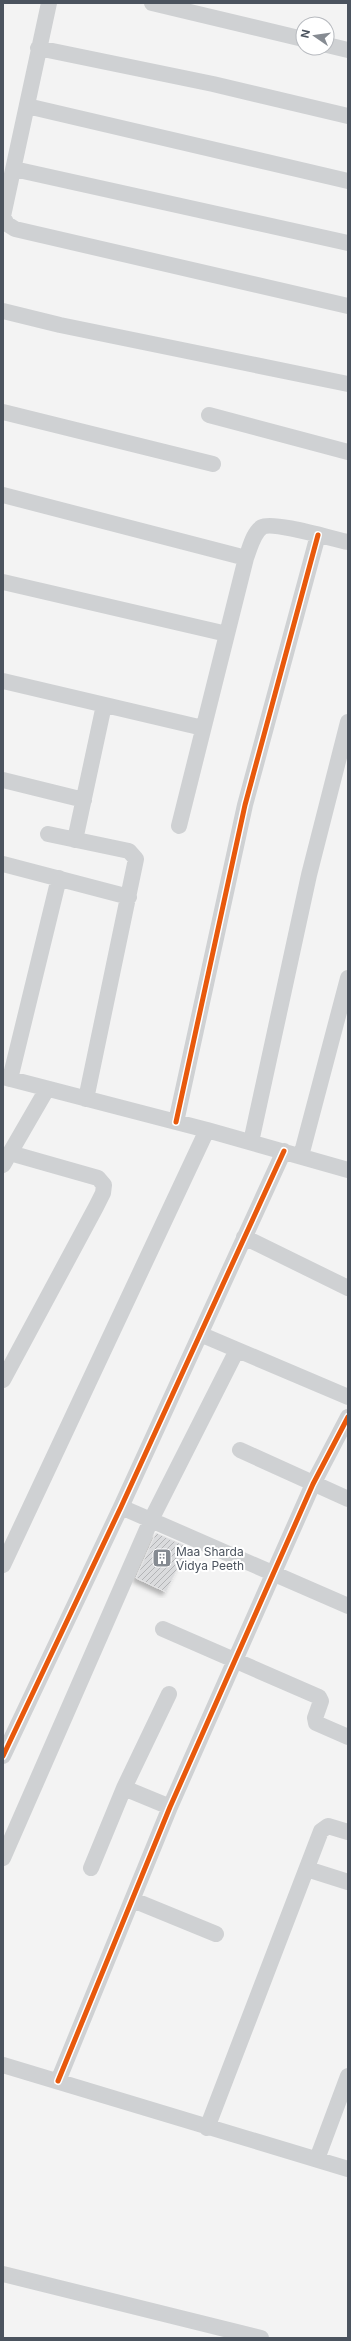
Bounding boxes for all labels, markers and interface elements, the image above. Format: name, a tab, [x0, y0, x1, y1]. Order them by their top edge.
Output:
north arrow	[295, 16, 335, 56]
text: N	[297, 28, 313, 39]
place label: Maa Sharda Vidya Peeth	[176, 1544, 244, 1573]
building icon: Maa Sharda Vidya Peeth	[151, 1547, 173, 1569]

